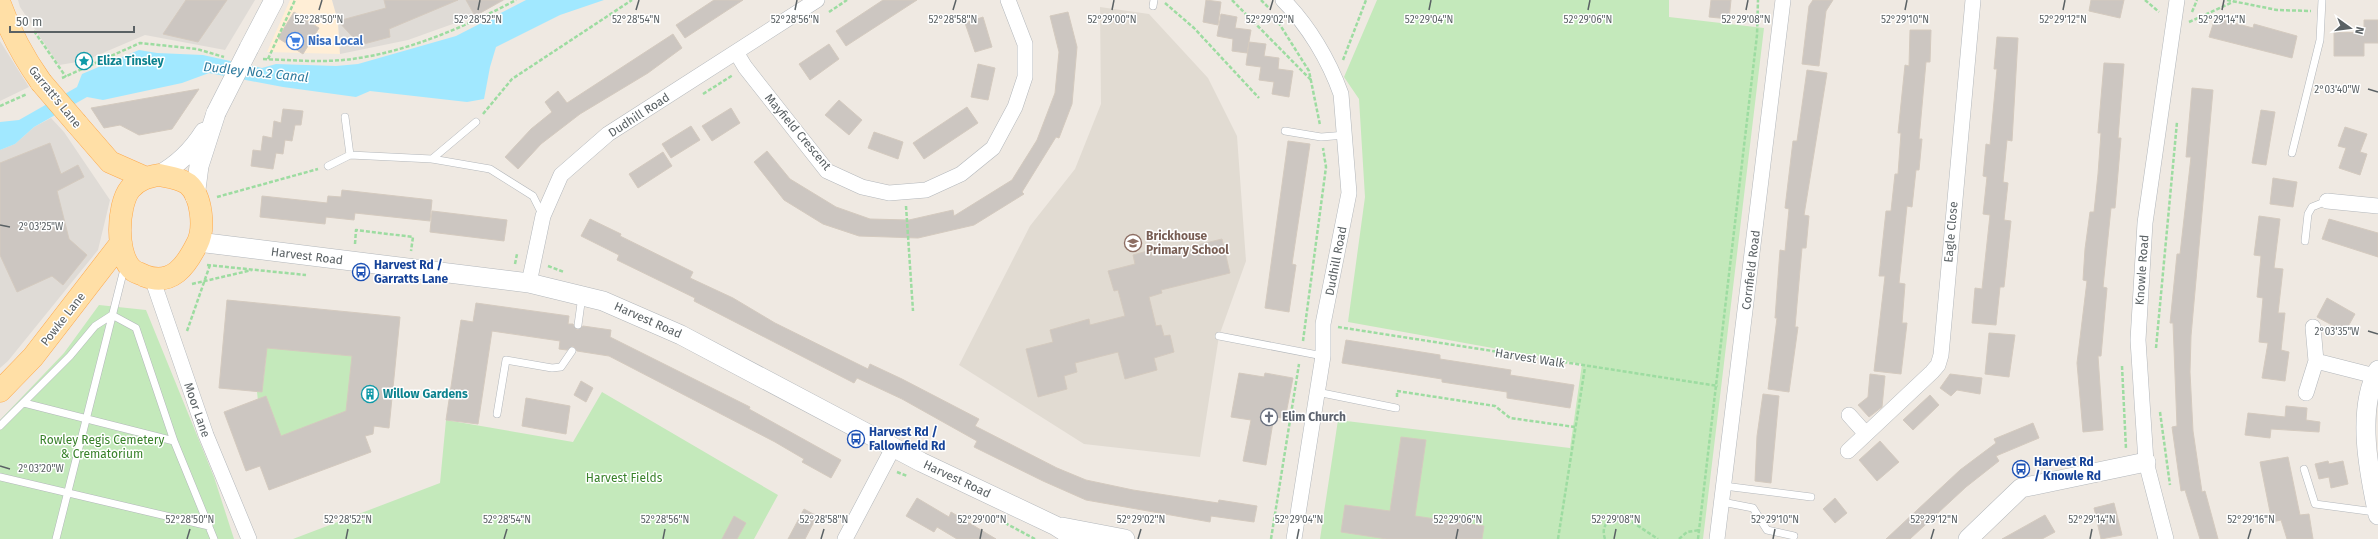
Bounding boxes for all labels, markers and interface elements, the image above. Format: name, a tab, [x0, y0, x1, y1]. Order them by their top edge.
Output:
scale bar	[10, 8, 134, 34]
north arrow	[2330, 8, 2370, 48]
text: 52°28'50"N	[295, 14, 343, 26]
text: 52°28'52"N	[454, 14, 502, 26]
text: 52°28'54"N	[612, 14, 660, 26]
text: 52°28'56"N	[771, 14, 819, 26]
text: 52°28'58"N	[929, 14, 977, 26]
text: 52°29'00"N	[1087, 14, 1137, 26]
text: 52°29'02"N	[1246, 14, 1294, 26]
text: 52°29'04"N	[1405, 14, 1453, 26]
text: 52°29'06"N	[1564, 14, 1612, 26]
text: 52°29'08"N	[1721, 14, 1771, 26]
text: 52°29'10"N	[1881, 14, 1929, 26]
text: 52°29'12"N	[2039, 14, 2087, 26]
text: 52°29'14"N	[2198, 14, 2246, 26]
text: 50 m	[16, 15, 42, 29]
text: N	[2352, 25, 2366, 35]
supermarket icon: Nisa Local	[285, 31, 305, 51]
place label: Nisa Local	[308, 34, 363, 48]
place icon: Eliza Tinsley	[74, 51, 94, 71]
place label: Eliza Tinsley	[97, 54, 165, 68]
water label: Dudley No.2 Canal	[203, 59, 309, 85]
street label: Garratt's Lane	[26, 63, 84, 131]
text: 2°03'40"W	[2314, 84, 2360, 96]
street label: Dudhill Road	[606, 90, 672, 140]
street label: Mayfield Crescent	[762, 91, 834, 173]
street label: Eagle Close	[1941, 201, 1961, 263]
text: 2°03'25"W	[19, 221, 64, 233]
street label: Dudhill Road	[1322, 225, 1350, 297]
place label: Brickhouse Primary School	[1146, 229, 1229, 257]
street label: Cornfield Road	[1739, 229, 1763, 311]
school or university icon: Brickhouse Primary School	[1123, 233, 1143, 253]
street label: Knowle Road	[2133, 234, 2151, 306]
street label: Harvest Road	[270, 245, 344, 267]
place label: Harvest Rd / Garratts Lane	[374, 258, 449, 286]
bus stop icon: Harvest Rd / Garratts Lane	[351, 262, 371, 282]
street label: Powke Lane	[38, 289, 88, 349]
street label: Harvest Road	[612, 299, 684, 341]
text: 2°03'35"W	[2315, 326, 2360, 338]
street label: Harvest Walk	[1494, 346, 1567, 371]
street label: Moor Lane	[181, 381, 213, 439]
building icon: Willow Gardens	[360, 384, 380, 404]
place label: Willow Gardens	[383, 387, 468, 401]
church icon: Elim Church	[1259, 407, 1279, 427]
place label: Elim Church	[1282, 410, 1346, 424]
place label: Harvest Rd / Fallowfield Rd	[869, 425, 945, 453]
bus stop icon: Harvest Rd / Fallowfield Rd	[846, 429, 866, 449]
park label: Rowley Regis Cemetery & Crematorium	[40, 433, 165, 461]
place label: Harvest Rd / Knowle Rd	[2034, 455, 2101, 483]
street label: Harvest Road	[921, 457, 993, 501]
bus stop icon: Harvest Rd / Knowle Rd	[2011, 459, 2031, 479]
text: 2°03'20"W	[18, 463, 64, 475]
park label: Harvest Fields	[586, 471, 663, 485]
text: 52°28'50"N	[166, 514, 214, 526]
text: 52°28'52"N	[324, 514, 372, 526]
text: 52°28'54"N	[483, 514, 531, 526]
text: 52°28'56"N	[641, 514, 689, 526]
text: 52°28'58"N	[800, 514, 848, 526]
text: 52°29'00"N	[957, 514, 1007, 526]
text: 52°29'02"N	[1117, 514, 1165, 526]
text: 52°29'04"N	[1275, 514, 1323, 526]
text: 52°29'06"N	[1434, 514, 1482, 526]
text: 52°29'08"N	[1591, 514, 1641, 526]
text: 52°29'10"N	[1751, 514, 1799, 526]
text: 52°29'12"N	[1910, 514, 1958, 526]
text: 52°29'14"N	[2068, 514, 2116, 526]
text: 52°29'16"N	[2227, 514, 2275, 526]

